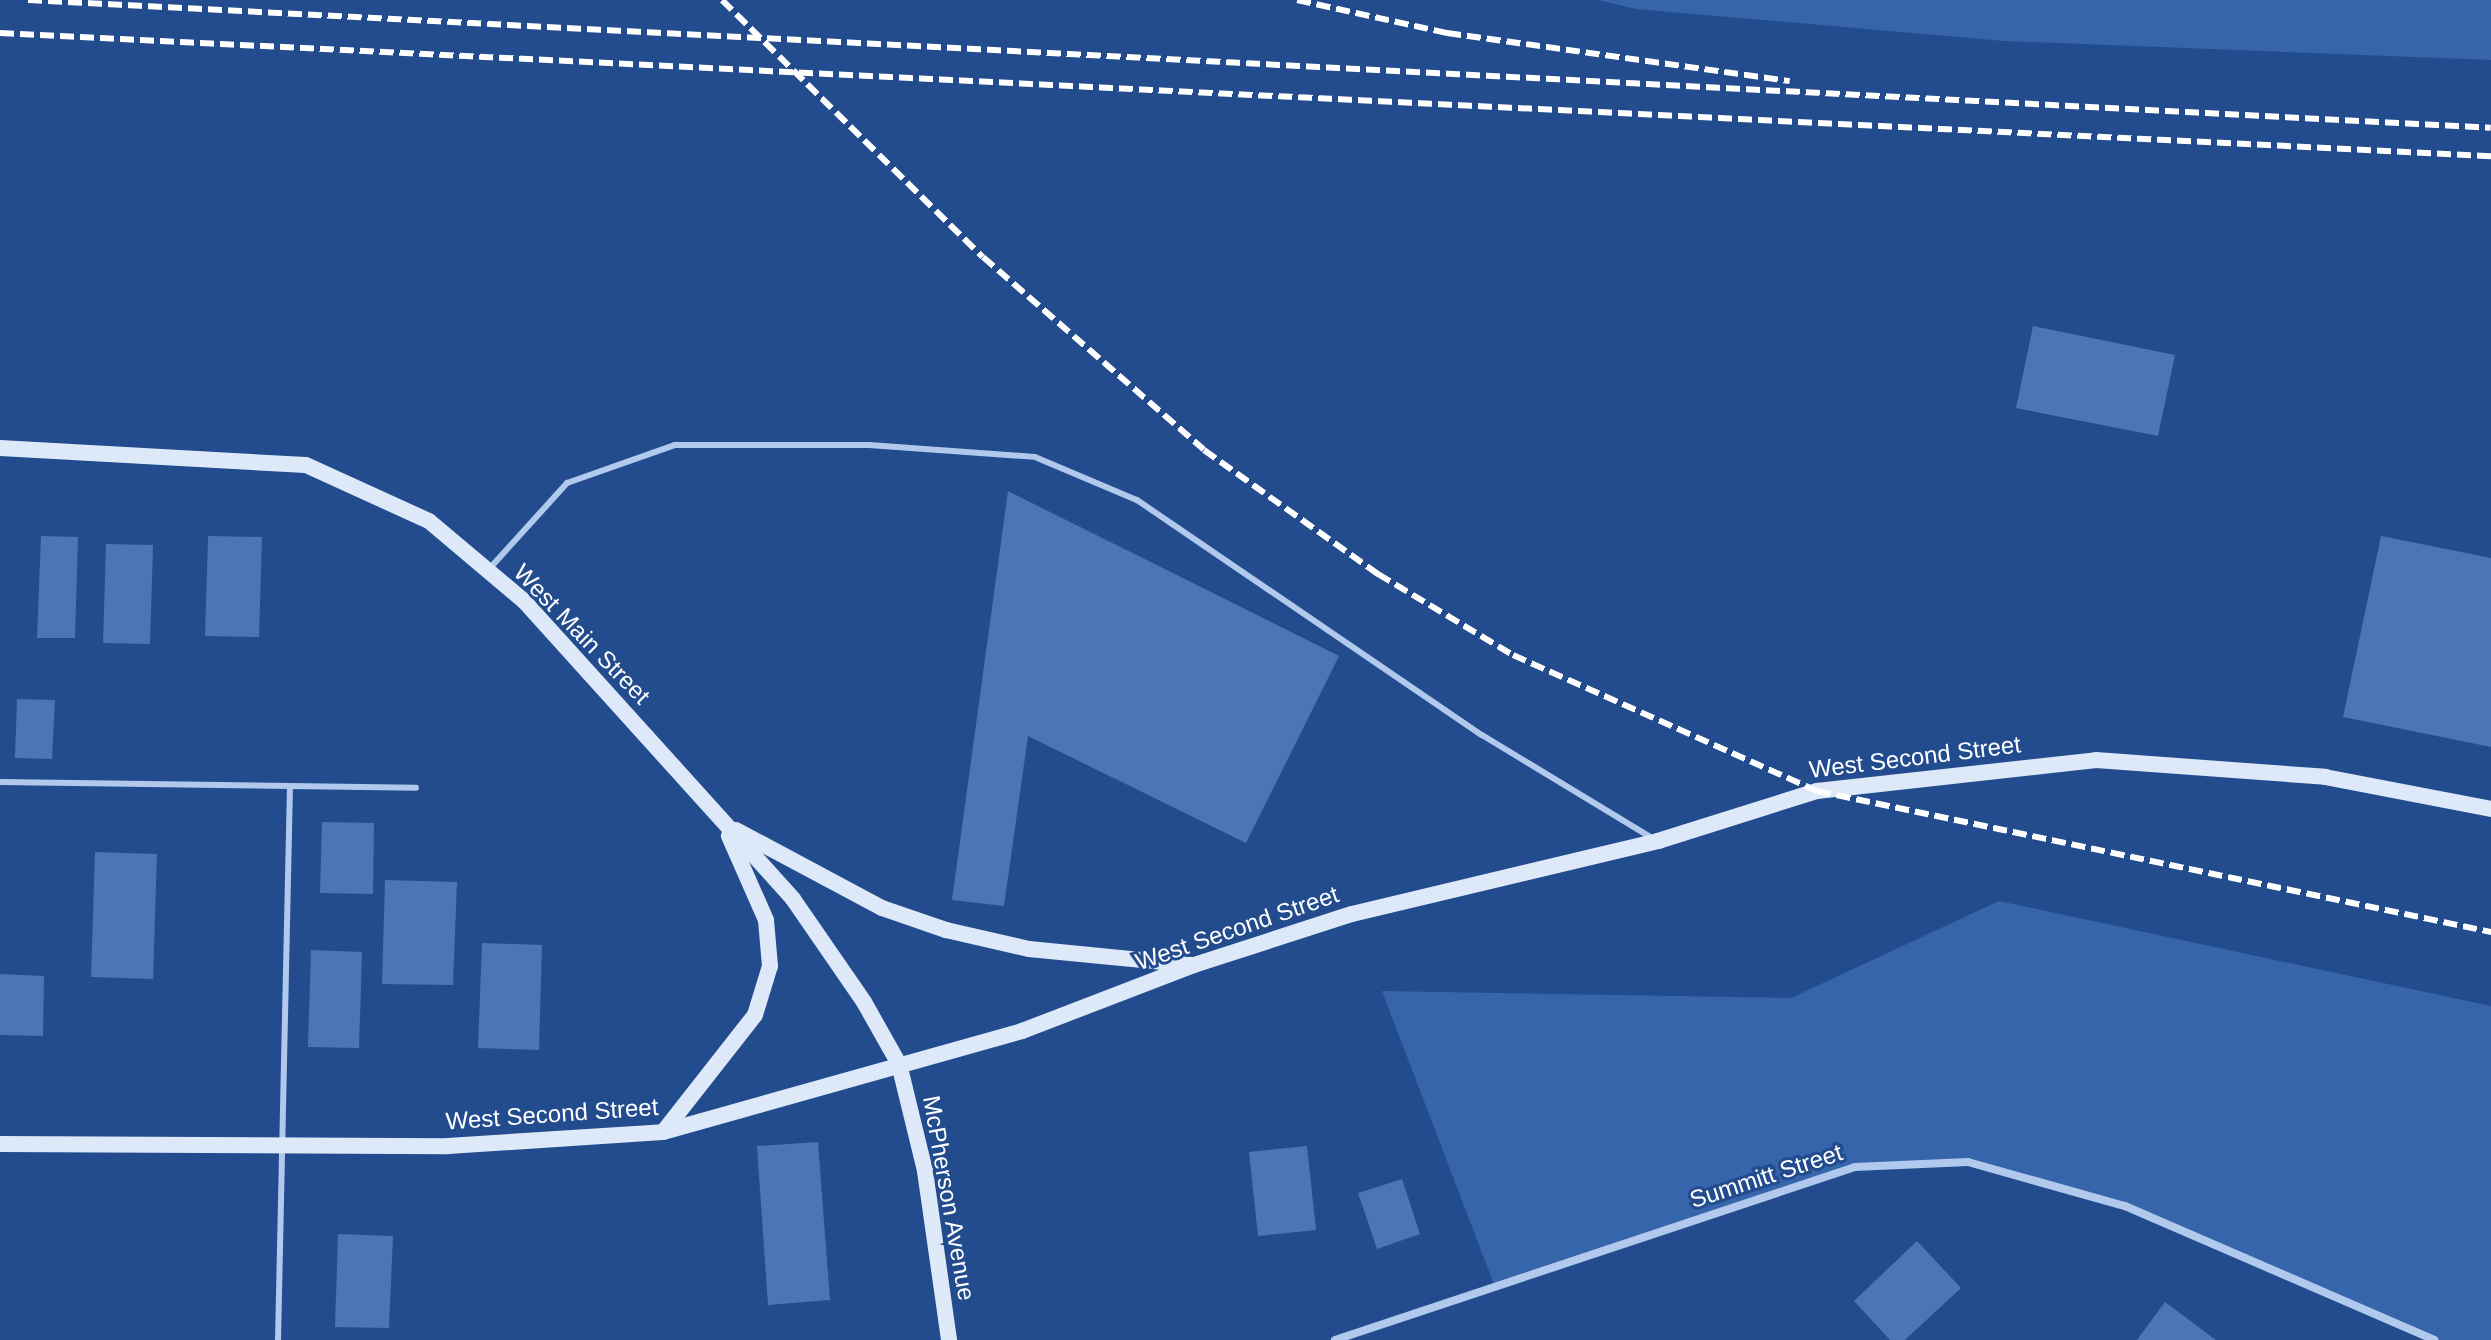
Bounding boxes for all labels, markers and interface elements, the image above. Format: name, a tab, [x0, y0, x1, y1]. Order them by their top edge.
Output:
street label: West Main Street	[508, 558, 656, 710]
street label: West Second Street	[1808, 730, 2022, 784]
street label: West Second Street	[1132, 880, 1342, 976]
street label: West Second Street	[445, 1092, 659, 1136]
street label: McPherson Avenue	[917, 1093, 981, 1303]
street label: Summitt Street	[1686, 1138, 1846, 1214]

